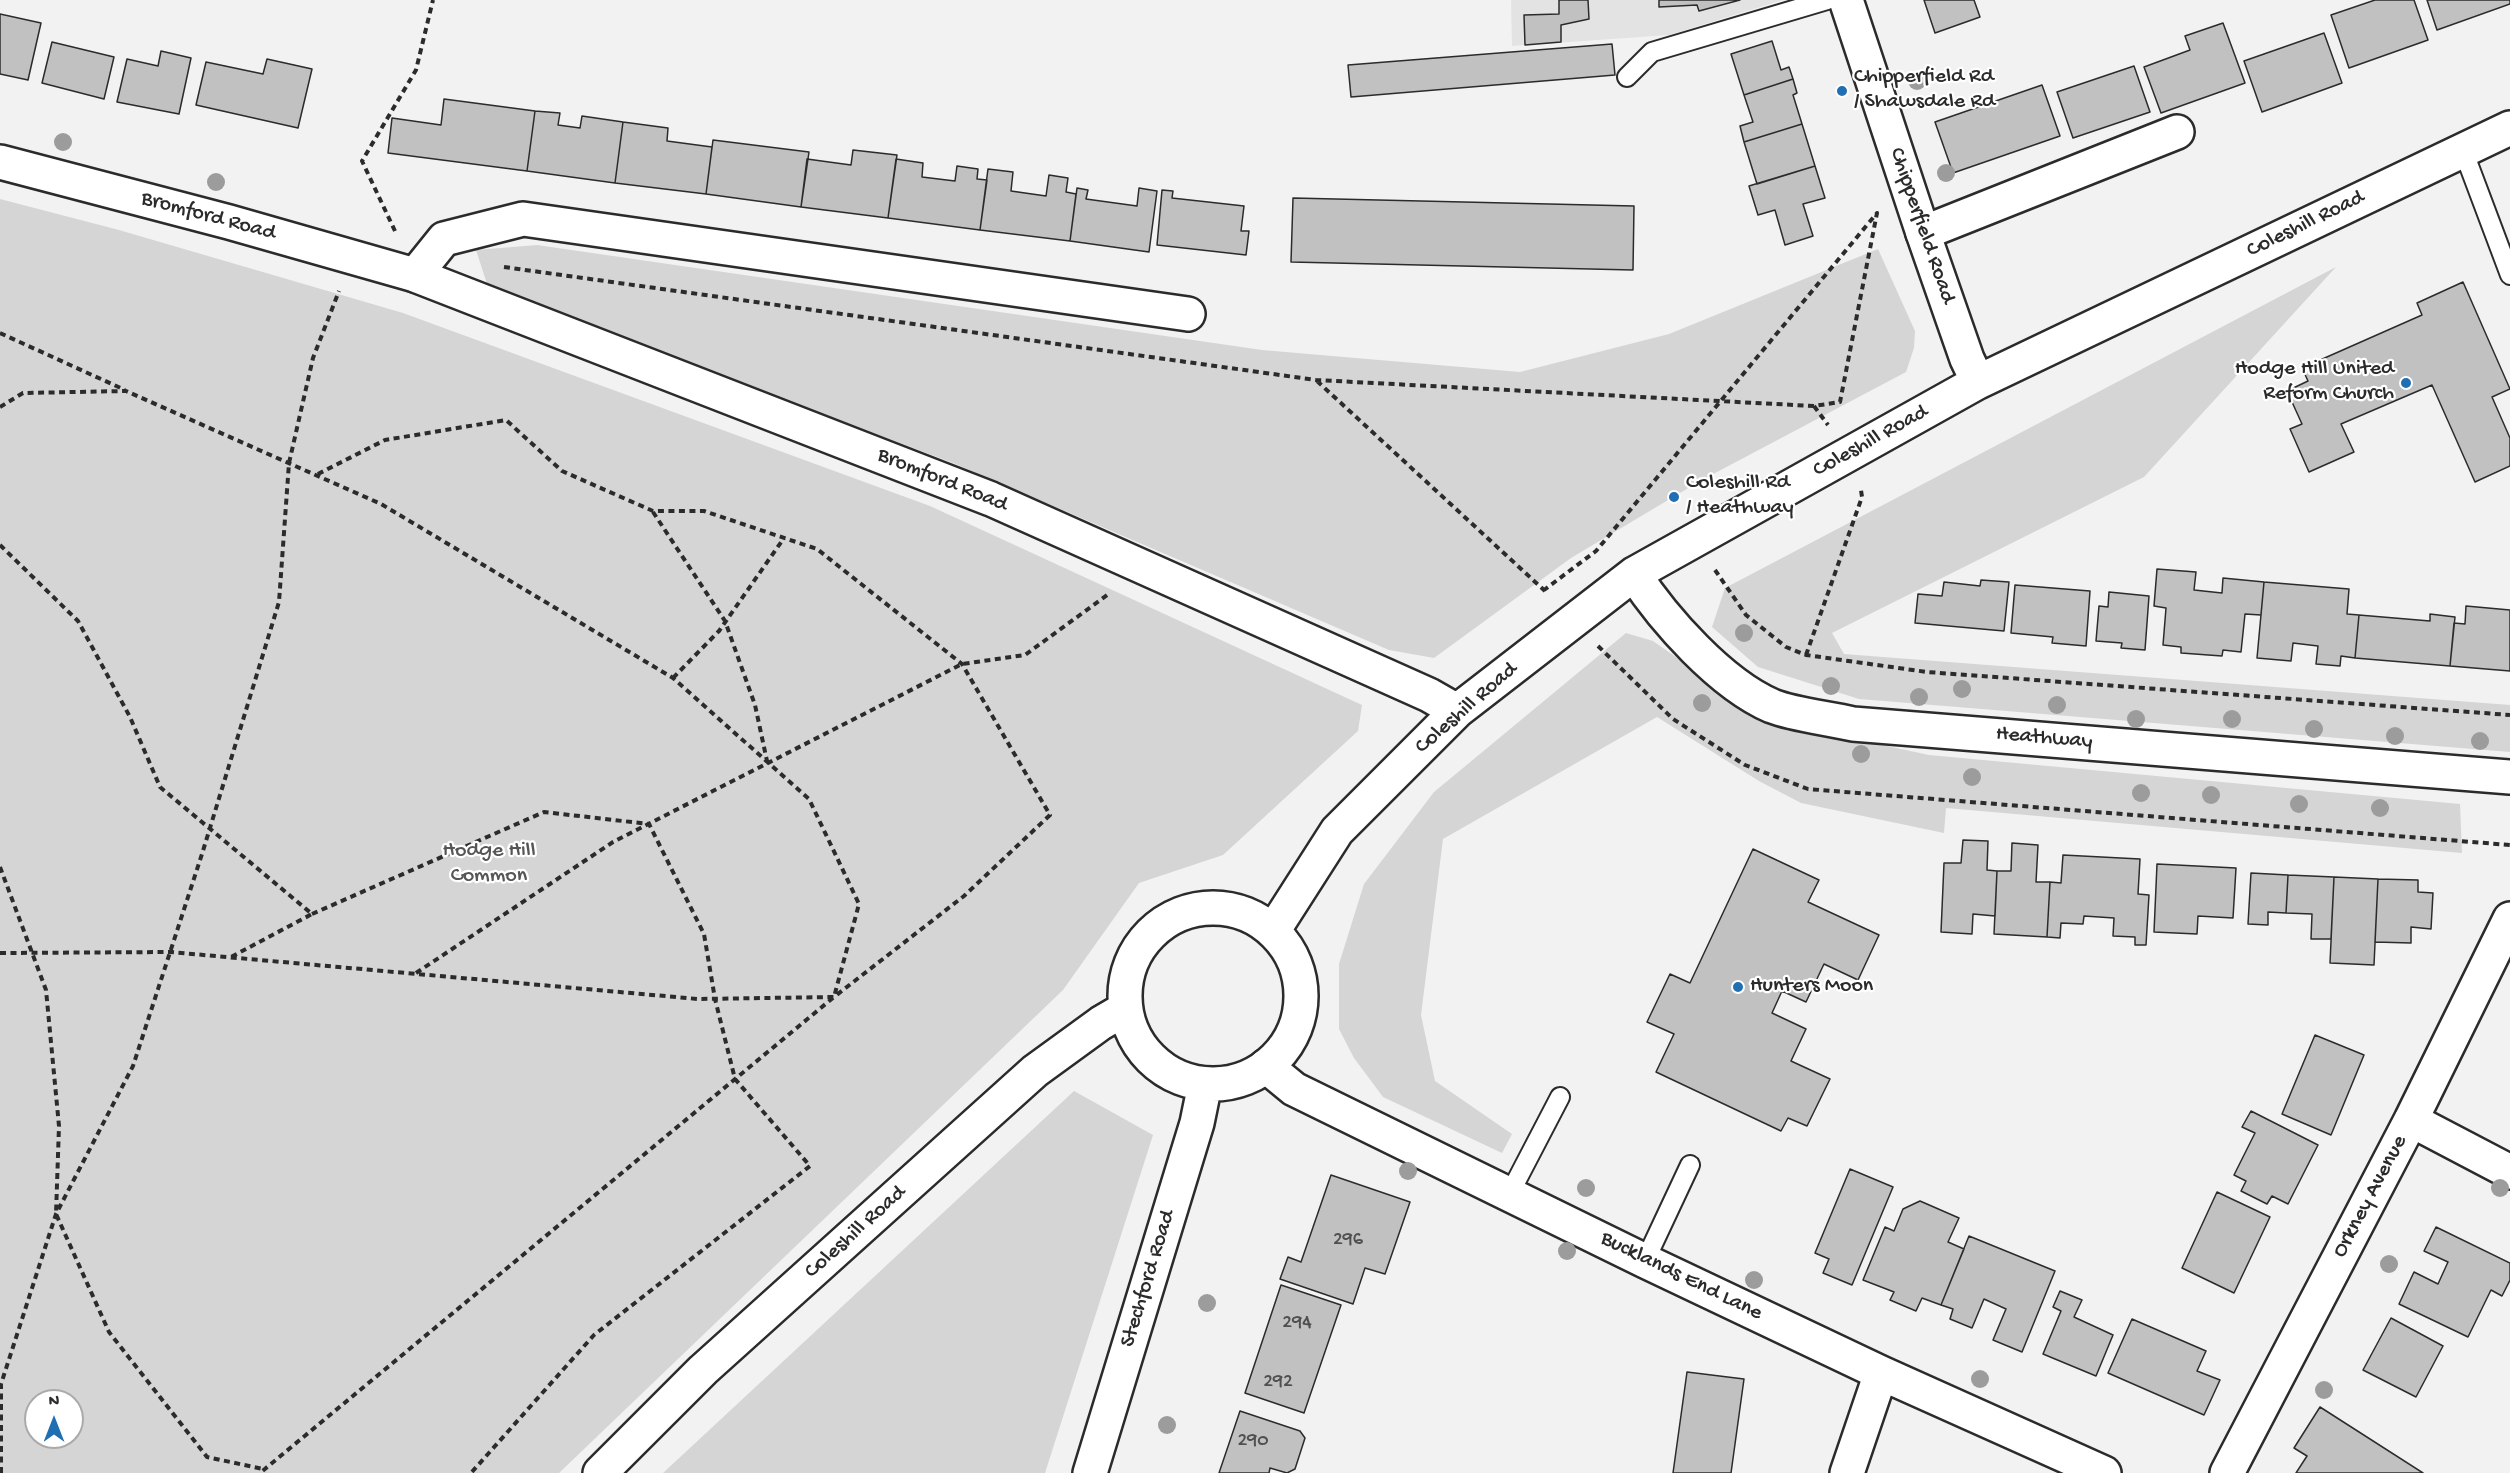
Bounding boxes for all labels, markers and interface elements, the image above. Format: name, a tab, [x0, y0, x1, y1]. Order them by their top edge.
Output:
place label: Chipperfield Rd / Shawsdale Rd	[1854, 65, 1995, 116]
marker: Chipperfield Rd / Shawsdale Rd	[1835, 84, 1849, 98]
street label: Chipperfield Road	[1882, 145, 1960, 307]
street label: Coleshill Road	[2243, 185, 2369, 265]
street label: Bromford Road	[138, 186, 278, 248]
place label: Hodge Hill United Reform Church	[2235, 357, 2394, 408]
marker: Hodge Hill United Reform Church	[2399, 376, 2413, 390]
street label: Coleshill Road	[1809, 400, 1933, 484]
street label: Bromford Road	[873, 443, 1011, 519]
place label: Coleshill Rd / Heathway	[1686, 471, 1794, 522]
marker: Coleshill Rd / Heathway	[1667, 490, 1681, 504]
street label: Coleshill Road	[1410, 657, 1524, 761]
street label: Heathway	[1995, 722, 2093, 756]
park label: Hodge Hill Common	[443, 839, 535, 890]
place label: Hunters Moon	[1750, 974, 1873, 1000]
marker: Hunters Moon	[1731, 980, 1745, 994]
street label: Orkney Avenue	[2328, 1131, 2414, 1263]
street label: Coleshill Road	[800, 1181, 912, 1285]
street label: Stechford Road	[1116, 1207, 1182, 1351]
street label: Bucklands End Lane	[1596, 1226, 1766, 1328]
house number: 296	[1333, 1229, 1363, 1253]
house number: 294	[1282, 1312, 1312, 1336]
house number: 292	[1263, 1371, 1293, 1395]
north arrow	[24, 1389, 84, 1449]
text: N	[49, 1393, 59, 1412]
house number: 290	[1237, 1430, 1269, 1454]

